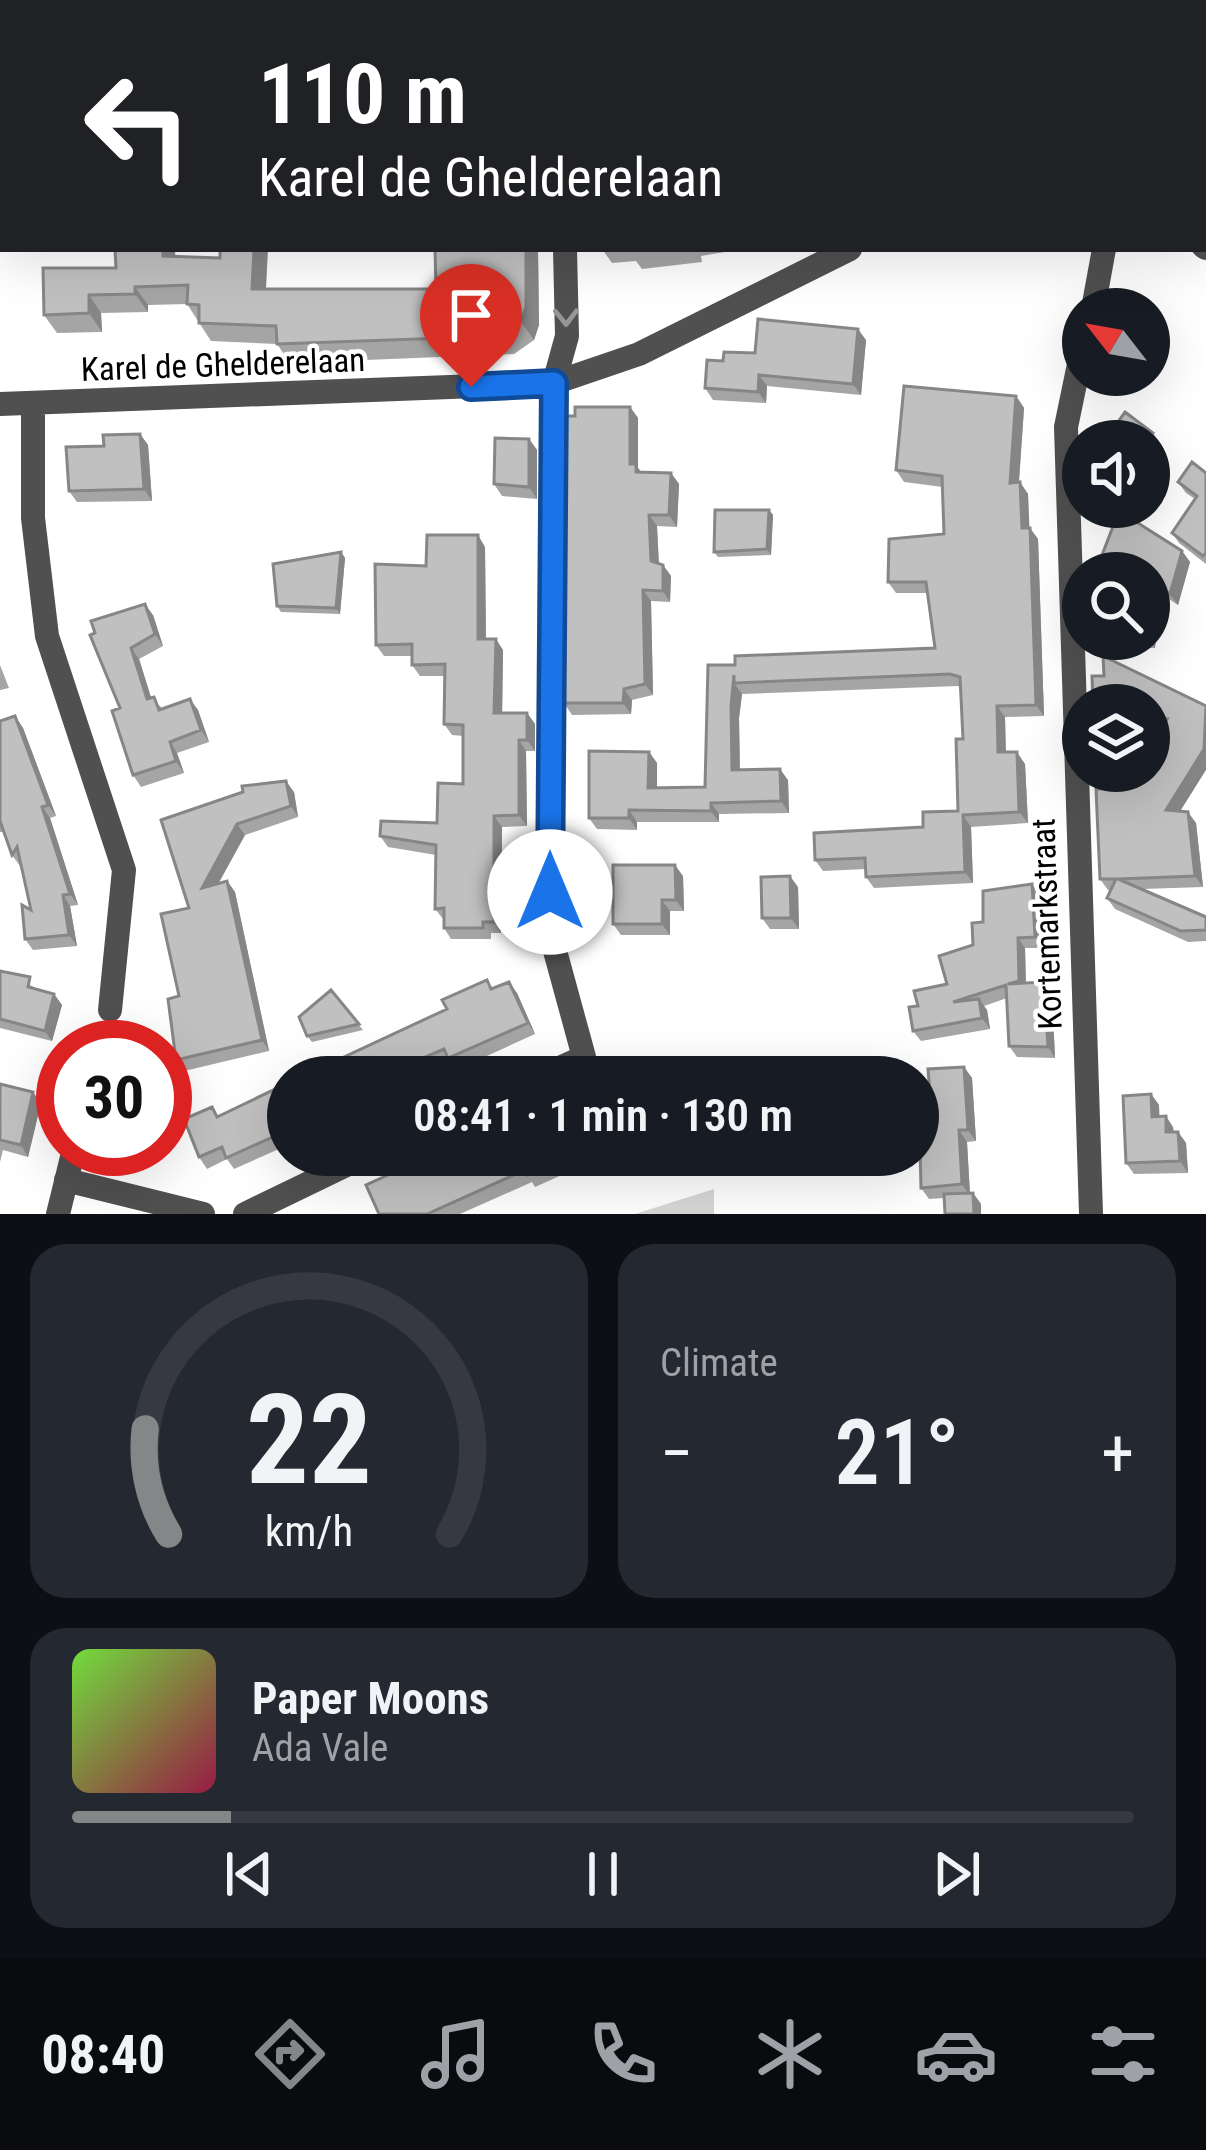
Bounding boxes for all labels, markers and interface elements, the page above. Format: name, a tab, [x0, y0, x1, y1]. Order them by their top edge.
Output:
text: 110 m	[258, 45, 467, 144]
icon: left	[60, 48, 216, 204]
text: Karel de Ghelderelaan	[258, 146, 723, 209]
pin	[420, 264, 522, 387]
icon: arrive	[438, 282, 504, 348]
north arrow	[1062, 288, 1170, 396]
map controls	[1062, 288, 1170, 792]
one-way arrow	[553, 308, 579, 327]
street label: Karel de Ghelderelaan	[80, 340, 366, 389]
button: sound	[1062, 420, 1170, 528]
button: search	[1062, 552, 1170, 660]
button: layers	[1062, 684, 1170, 792]
street label: Kortemarkstraat	[1023, 818, 1070, 1030]
position arrow	[487, 829, 613, 955]
speed limit sign: 30	[36, 1020, 192, 1176]
text: 08:41 · 1 min · 130 m	[413, 1089, 793, 1142]
text: Climate	[660, 1340, 778, 1386]
text: 22	[246, 1367, 372, 1513]
text: 21°	[834, 1401, 960, 1506]
text: −	[660, 1415, 693, 1492]
text: +	[1101, 1415, 1134, 1492]
text: km/h	[265, 1506, 353, 1556]
text: Paper Moons	[252, 1672, 489, 1725]
text: Ada Vale	[252, 1725, 388, 1771]
icon: previous	[216, 1841, 282, 1907]
icon: pause	[570, 1841, 636, 1907]
icon: next	[924, 1841, 990, 1907]
icon: directions	[248, 2012, 332, 2096]
icon: music	[414, 2012, 498, 2096]
icon: phone	[581, 2012, 665, 2096]
icon: climate	[748, 2012, 832, 2096]
icon: car	[914, 2012, 998, 2096]
icon: filters	[1081, 2012, 1165, 2096]
text: 08:40	[41, 2023, 165, 2086]

